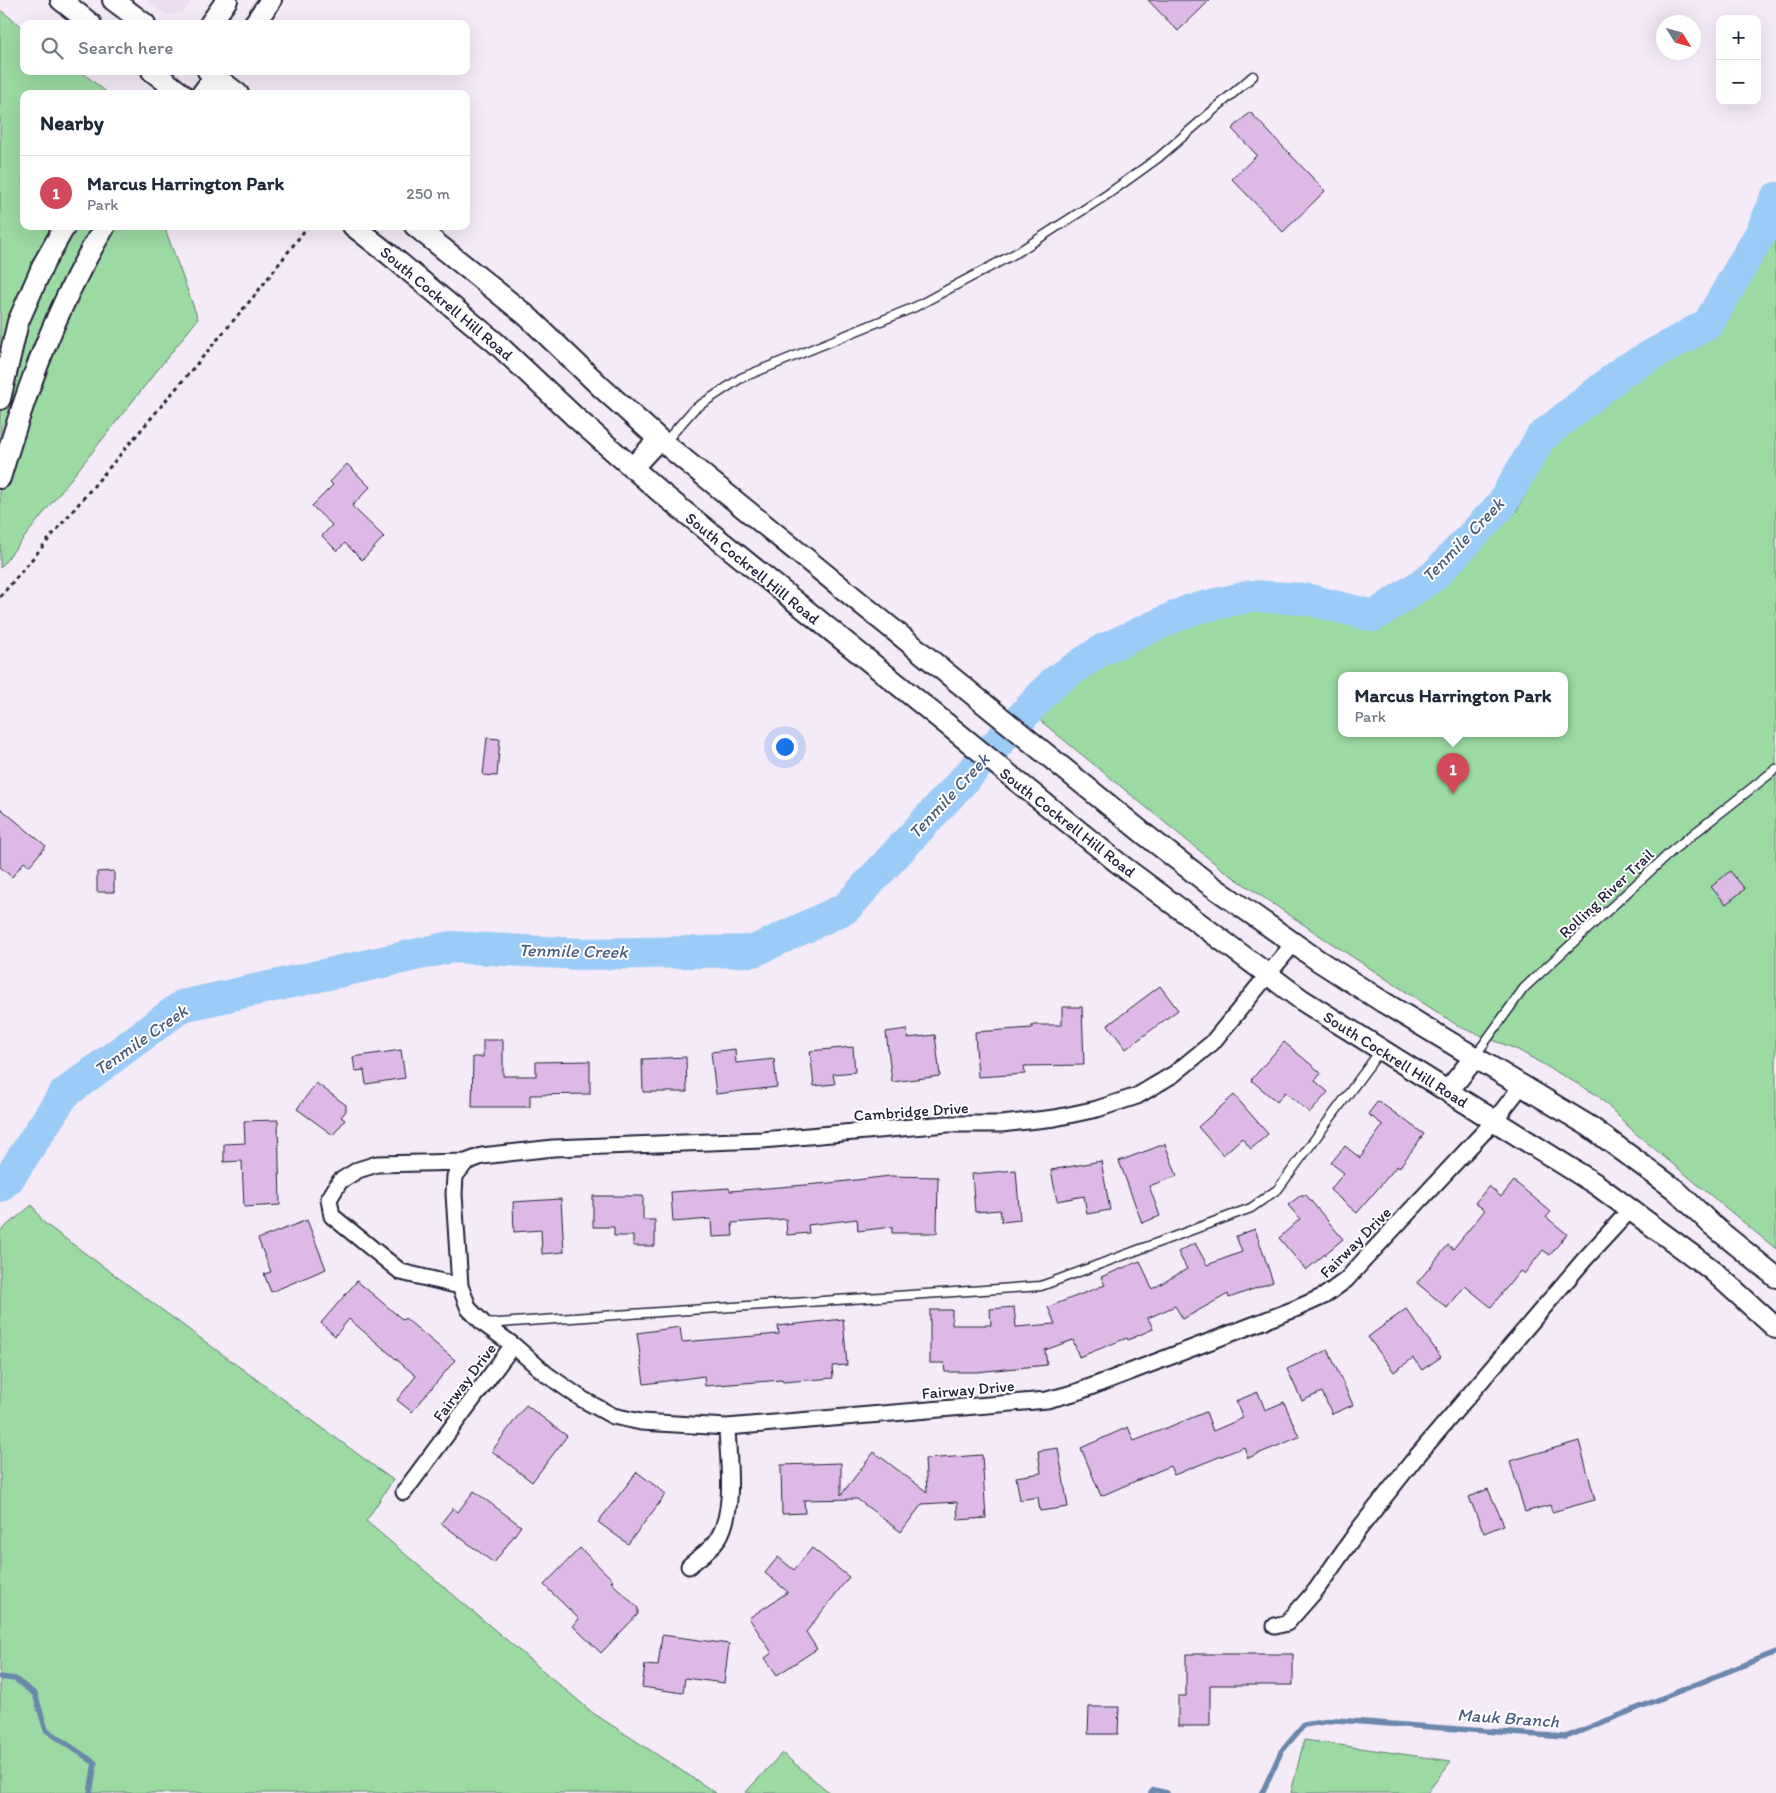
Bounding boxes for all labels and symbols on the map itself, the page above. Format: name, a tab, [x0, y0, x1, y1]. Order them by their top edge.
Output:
north arrow	[1656, 15, 1701, 60]
street label: South Cockrell Hill Road	[377, 242, 517, 365]
water label: Tenmile Creek	[1417, 492, 1510, 587]
street label: South Cockrell Hill Road	[682, 508, 824, 629]
your location	[772, 734, 798, 760]
water label: Tenmile Creek	[904, 747, 995, 843]
pin: 1	[1437, 753, 1469, 794]
street label: South Cockrell Hill Road	[996, 763, 1140, 881]
street label: Rolling River Trail	[1555, 844, 1658, 942]
water label: Tenmile Creek	[518, 939, 629, 963]
water label: Tenmile Creek	[90, 999, 193, 1080]
street label: South Cockrell Hill Road	[1320, 1007, 1472, 1112]
street label: Cambridge Drive	[853, 1098, 969, 1125]
street label: Fairway Drive	[1316, 1203, 1395, 1282]
street label: Fairway Drive	[429, 1339, 500, 1425]
street label: Fairway Drive	[921, 1376, 1015, 1403]
water label: Mauk Branch	[1456, 1703, 1560, 1733]

